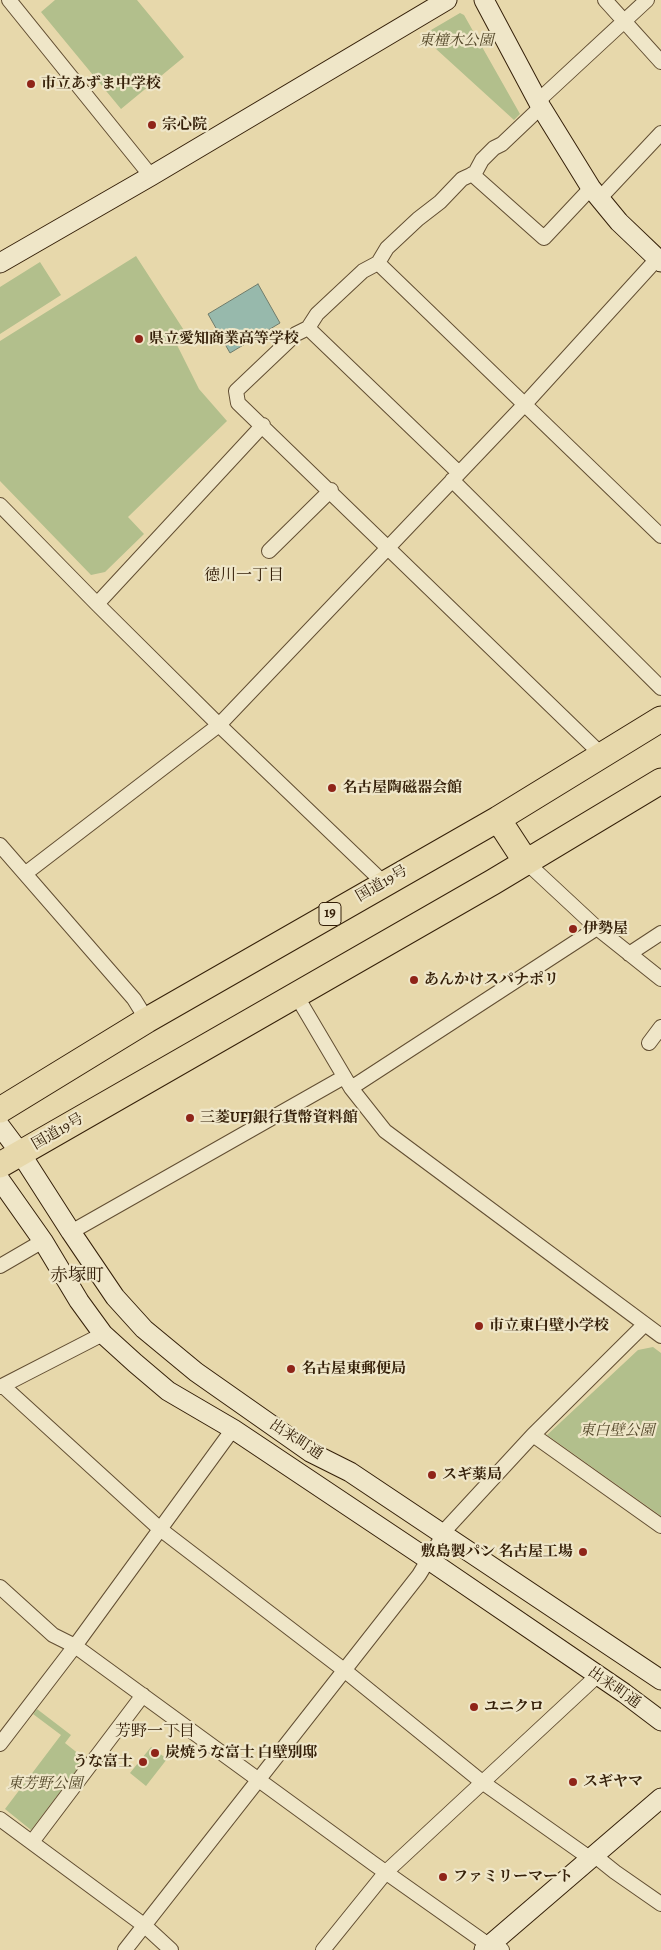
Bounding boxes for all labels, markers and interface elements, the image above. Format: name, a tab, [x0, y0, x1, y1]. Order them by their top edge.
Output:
park label: 東橦木公園	[419, 32, 493, 50]
place label: 市立あずま中学校	[41, 75, 161, 93]
marker: 市立あずま中学校	[25, 78, 37, 90]
place label: 宗心院	[162, 116, 207, 134]
marker: 宗心院	[146, 119, 158, 131]
place label: 県立愛知商業高等学校	[149, 330, 299, 348]
marker: 県立愛知商業高等学校	[133, 333, 145, 345]
district label: 徳川一丁目	[204, 566, 284, 586]
place label: 名古屋陶磁器会館	[342, 779, 462, 797]
marker: 名古屋陶磁器会館	[326, 782, 338, 794]
street label: 国道19号	[353, 862, 411, 906]
road number: 19	[319, 902, 341, 926]
place label: 伊勢屋	[583, 920, 628, 938]
marker: 伊勢屋	[567, 923, 579, 935]
place label: あんかけスパナポリ	[424, 971, 559, 989]
marker: あんかけスパナポリ	[408, 974, 420, 986]
place label: 三菱UFJ銀行貨幣資料館	[200, 1109, 358, 1127]
street label: 国道19号	[29, 1110, 87, 1154]
marker: 三菱UFJ銀行貨幣資料館	[184, 1112, 196, 1124]
district label: 赤塚町	[50, 1266, 104, 1288]
place label: 市立東白壁小学校	[489, 1317, 609, 1335]
marker: 市立東白壁小学校	[473, 1320, 485, 1332]
place label: 名古屋東郵便局	[301, 1360, 406, 1378]
marker: 名古屋東郵便局	[285, 1363, 297, 1375]
street label: 出来町通	[266, 1416, 326, 1464]
park label: 東白壁公園	[580, 1422, 654, 1440]
place label: スギ薬局	[442, 1466, 502, 1484]
marker: スギ薬局	[426, 1469, 438, 1481]
place label: 敷島製パン 名古屋工場	[420, 1543, 573, 1561]
marker: 敷島製パン 名古屋工場	[577, 1546, 589, 1558]
street label: 出来町通	[584, 1663, 644, 1713]
place label: ユニクロ	[484, 1698, 544, 1716]
marker: ユニクロ	[468, 1701, 480, 1713]
district label: 芳野一丁目	[115, 1722, 195, 1742]
place label: 炭焼うな富士 白壁別邸	[165, 1744, 318, 1762]
marker: 炭焼うな富士 白壁別邸	[149, 1747, 161, 1759]
place label: うな富士	[73, 1753, 133, 1771]
marker: うな富士	[137, 1756, 149, 1768]
place label: スギヤマ	[583, 1773, 643, 1791]
park label: 東芳野公園	[8, 1775, 82, 1793]
marker: スギヤマ	[567, 1776, 579, 1788]
place label: ファミリーマート	[453, 1868, 573, 1886]
marker: ファミリーマート	[437, 1871, 449, 1883]

